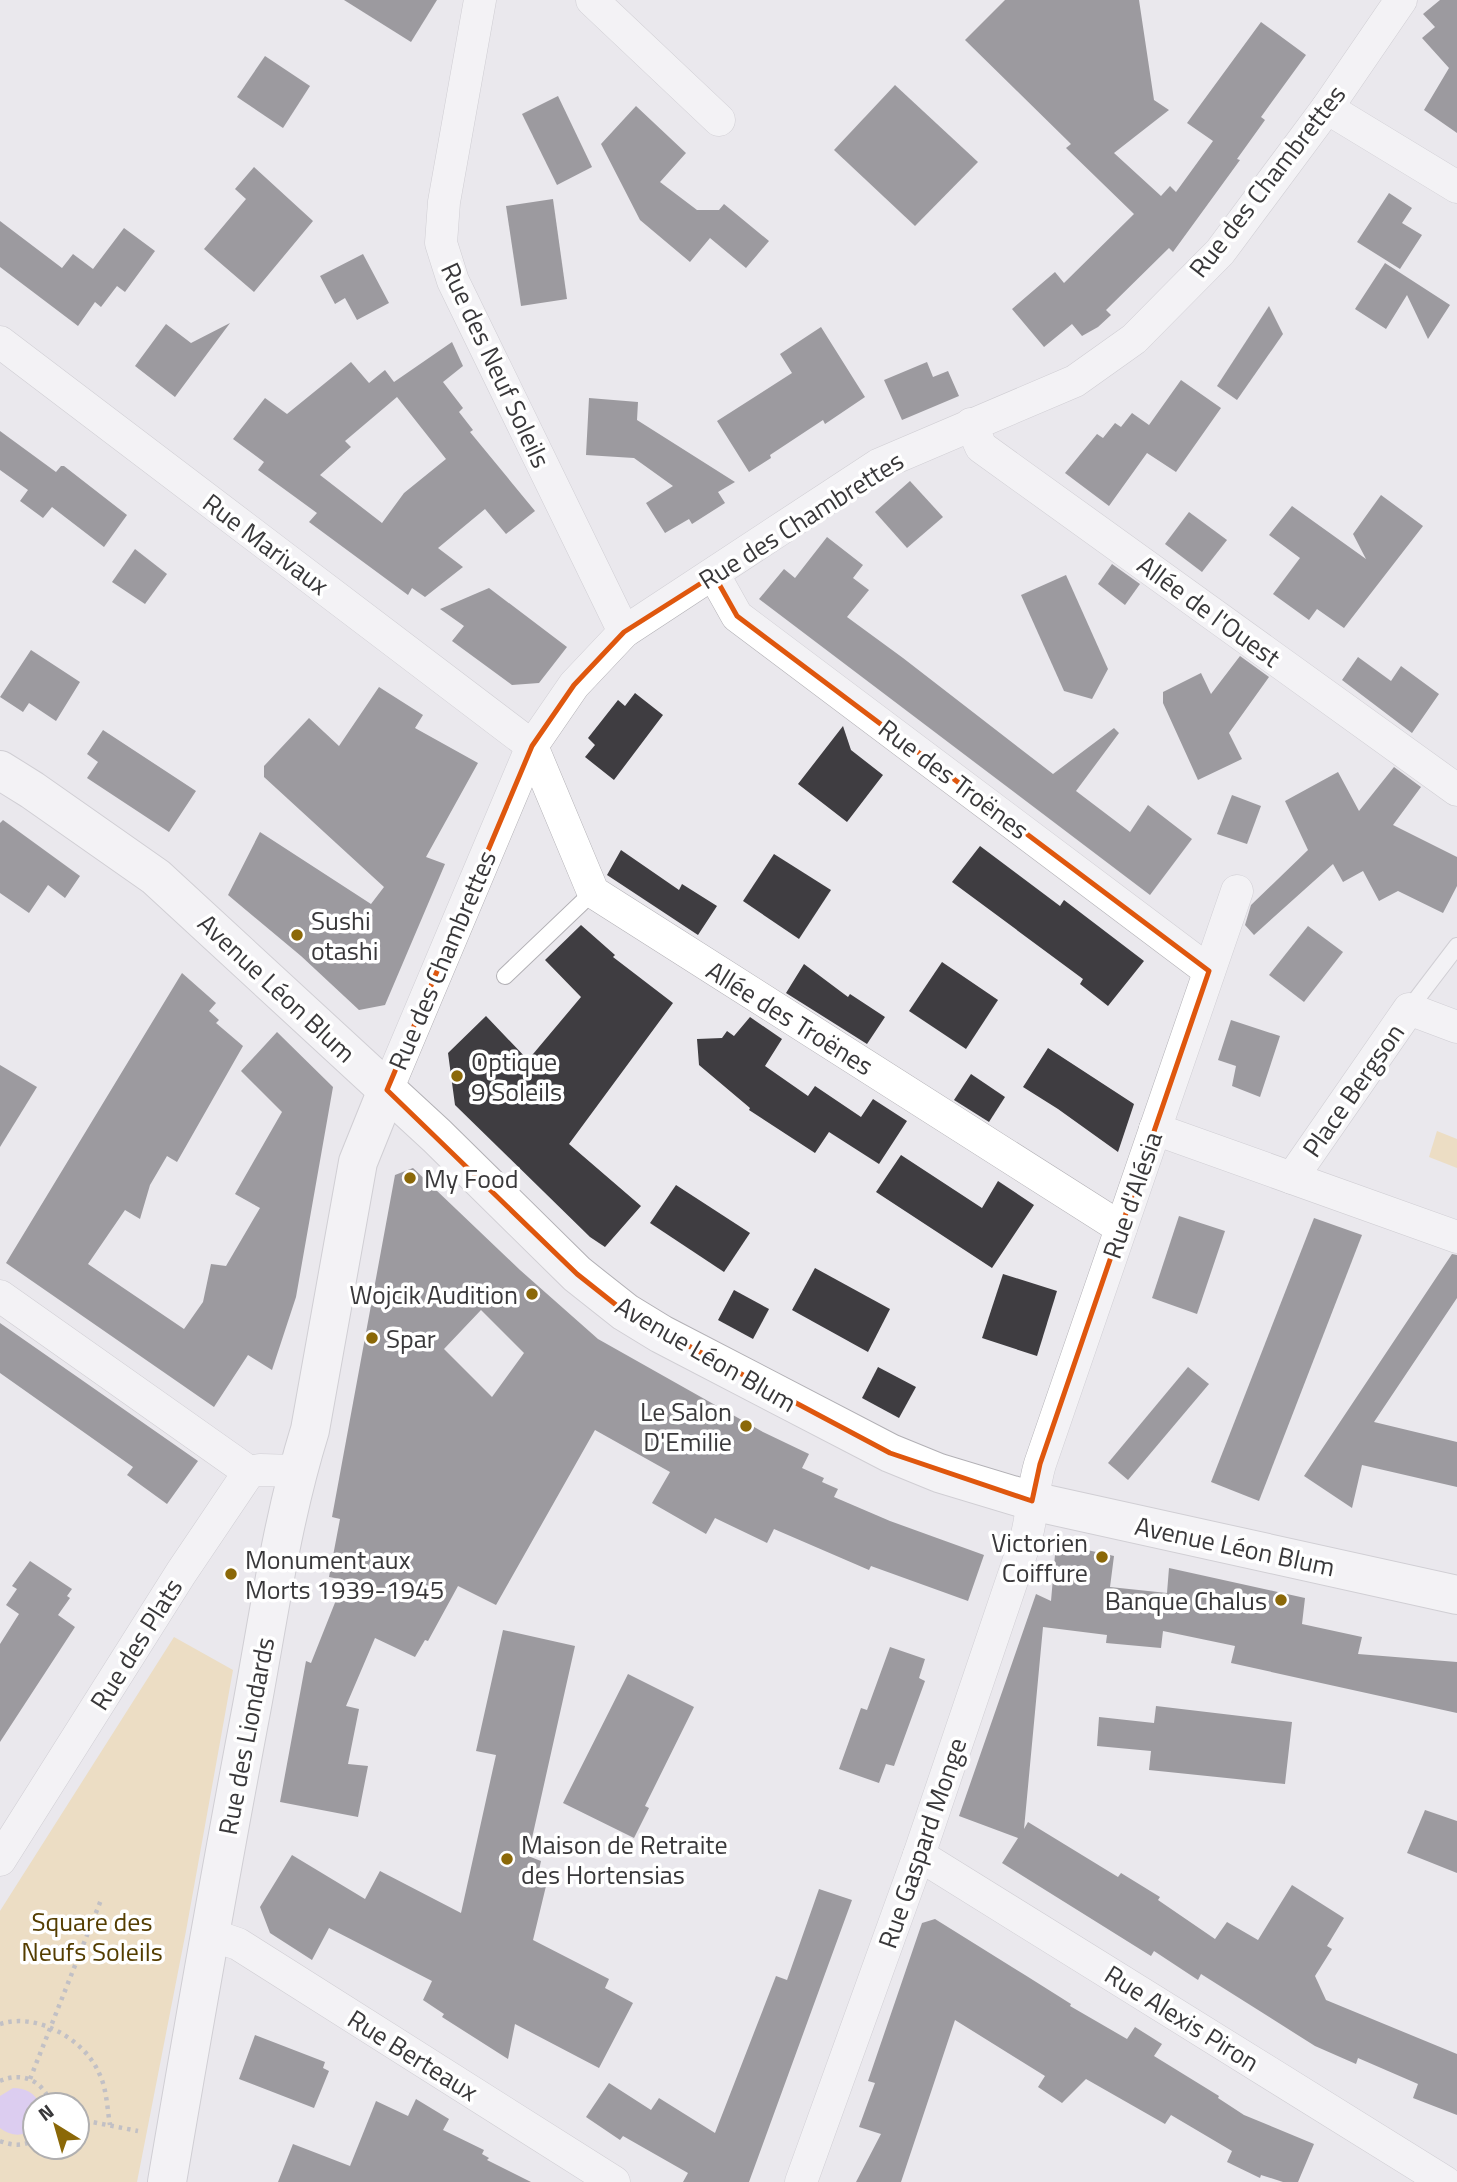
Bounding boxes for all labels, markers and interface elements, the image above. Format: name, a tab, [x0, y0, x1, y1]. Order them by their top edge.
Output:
street label: Rue des Chambrettes	[1179, 76, 1355, 286]
street label: Rue des Neuf Soleils	[431, 256, 561, 474]
street label: Rue des Chambrettes	[691, 441, 911, 599]
street label: Rue Marivaux	[195, 484, 337, 605]
street label: Allée de l'Ouest	[1129, 546, 1289, 676]
street label: Rue des Troënes	[871, 709, 1037, 849]
street label: Rue des Chambrettes	[378, 844, 506, 1076]
place label: Sushi otashi	[311, 901, 379, 970]
street label: Avenue Léon Blum	[189, 904, 365, 1072]
marker: Sushi otashi	[289, 927, 305, 943]
street label: Allée des Troënes	[699, 951, 881, 1085]
street label: Place Bergson	[1292, 1015, 1414, 1165]
place label: Optique 9 Soleils	[471, 1042, 562, 1111]
marker: Optique 9 Soleils	[449, 1068, 465, 1084]
street label: Rue d'Alésia	[1092, 1126, 1172, 1264]
place label: My Food	[424, 1159, 519, 1198]
marker: My Food	[402, 1170, 418, 1186]
place label: Wojcik Audition	[350, 1275, 518, 1314]
marker: Wojcik Audition	[524, 1286, 540, 1302]
street label: Avenue Léon Blum	[608, 1286, 804, 1422]
place label: Spar	[386, 1319, 436, 1358]
marker: Spar	[364, 1330, 380, 1346]
place label: Le Salon D'Emilie	[640, 1392, 732, 1461]
marker: Le Salon D'Emilie	[738, 1418, 754, 1434]
street label: Avenue Léon Blum	[1131, 1506, 1339, 1586]
place label: Victorien Coiffure	[991, 1523, 1088, 1592]
place label: Monument aux Morts 1939-1945	[245, 1540, 444, 1609]
marker: Victorien Coiffure	[1094, 1549, 1110, 1565]
marker: Monument aux Morts 1939-1945	[223, 1566, 239, 1582]
street label: Rue des Plats	[80, 1571, 192, 1717]
place label: Banque Chalus	[1105, 1581, 1267, 1620]
marker: Banque Chalus	[1273, 1592, 1289, 1608]
street label: Rue des Liondards	[208, 1634, 284, 1838]
street label: Rue Gaspard Monge	[868, 1732, 976, 1954]
place label: Maison de Retraite des Hortensias	[521, 1825, 728, 1894]
marker: Maison de Retraite des Hortensias	[499, 1851, 515, 1867]
park label: Square des Neufs Soleils	[21, 1902, 163, 1971]
street label: Rue Alexis Piron	[1097, 1955, 1267, 2081]
street label: Rue Berteaux	[340, 1999, 486, 2111]
north arrow	[21, 2091, 91, 2161]
text: N	[31, 2096, 59, 2128]

